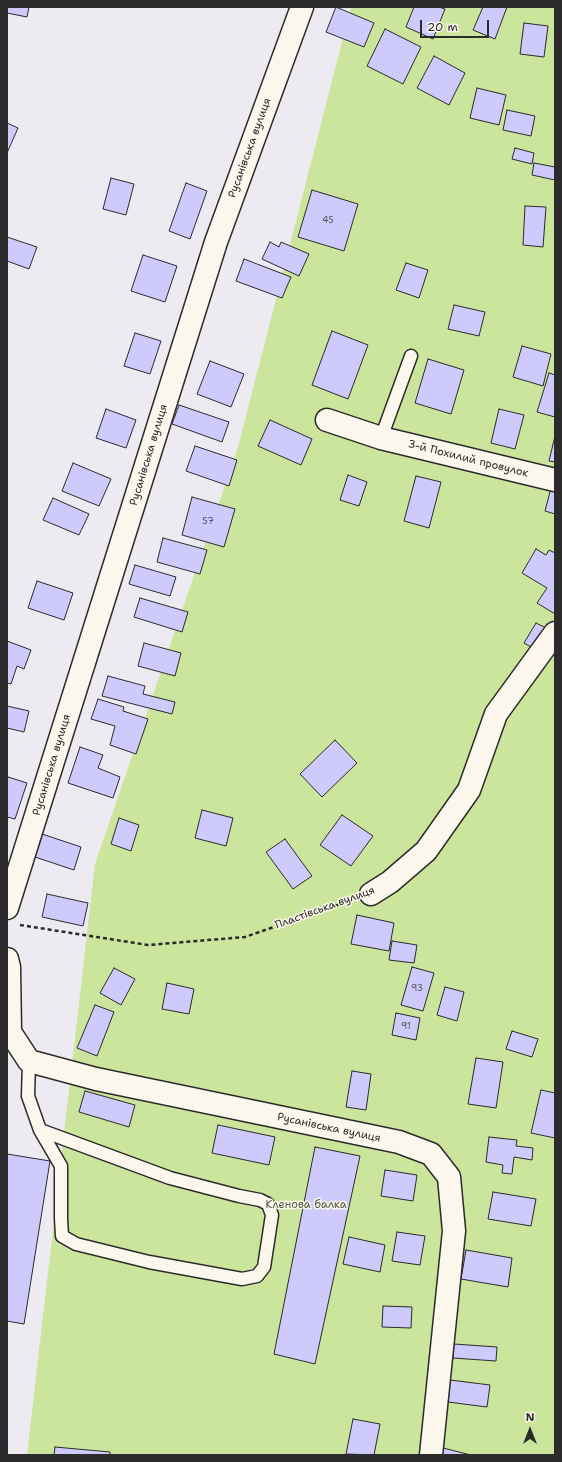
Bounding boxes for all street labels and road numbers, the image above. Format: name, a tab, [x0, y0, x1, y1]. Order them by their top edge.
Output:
street label: Русанівська вулиця	[226, 96, 274, 200]
street label: Русанівська вулиця	[127, 403, 171, 507]
street label: 3-й Похилий провулок	[406, 438, 530, 480]
street label: Русанівська вулиця	[30, 713, 74, 817]
street label: Пластівська вулиця	[273, 884, 377, 932]
street label: Русанівська вулиця	[276, 1111, 382, 1145]

